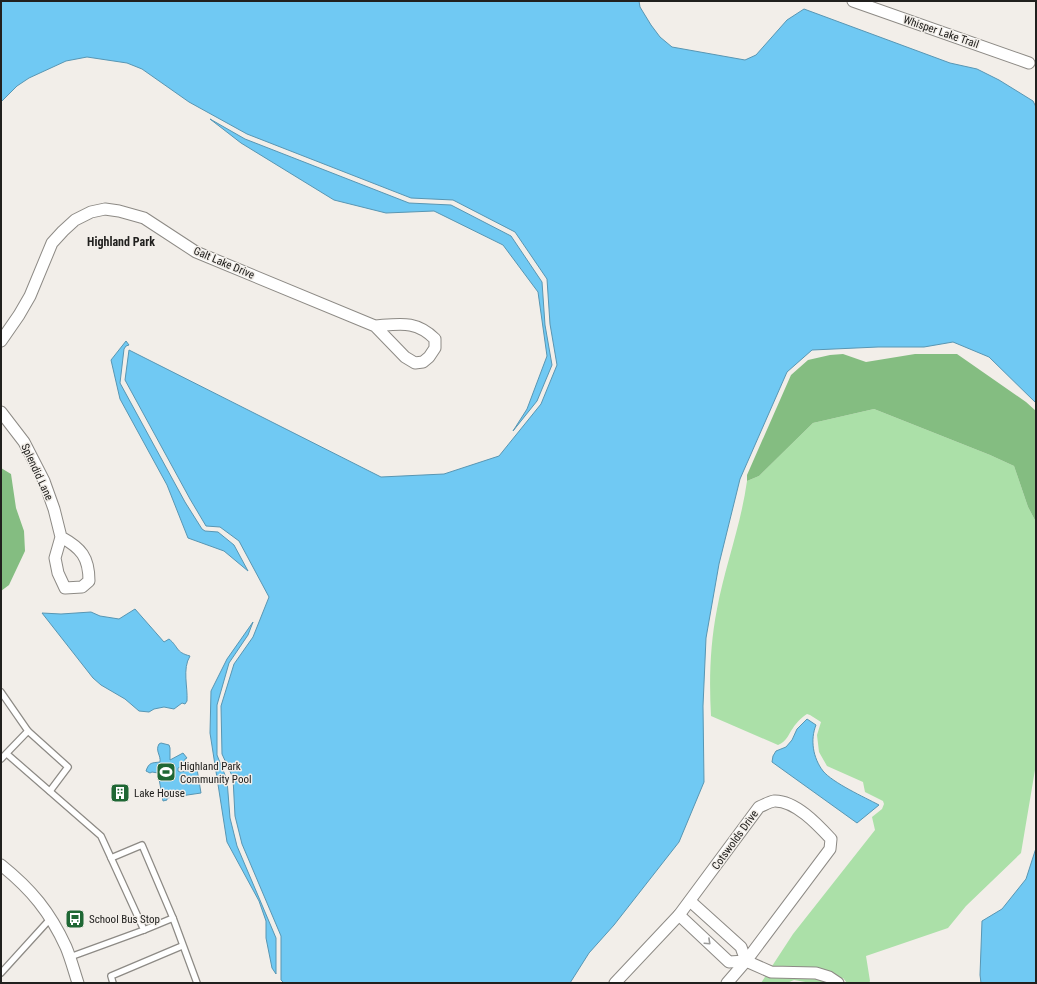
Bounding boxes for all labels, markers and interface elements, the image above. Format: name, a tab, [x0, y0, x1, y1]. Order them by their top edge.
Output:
street label: Whisper Lake Trail	[901, 13, 981, 51]
district label: Highland Park	[87, 235, 155, 249]
street label: Galt Lake Drive	[192, 244, 256, 282]
street label: Splendid Lane	[18, 442, 56, 502]
place label: Highland Park Community Pool	[180, 760, 251, 786]
sports icon: Highland Park Community Pool	[155, 761, 177, 783]
building icon: Lake House	[109, 782, 131, 804]
place label: Lake House	[134, 787, 185, 800]
street label: Cotswolds Drive	[709, 808, 761, 872]
bus stop icon: School Bus Stop	[64, 908, 86, 930]
place label: School Bus Stop	[89, 913, 160, 926]
one-way arrow	[703, 937, 710, 944]

